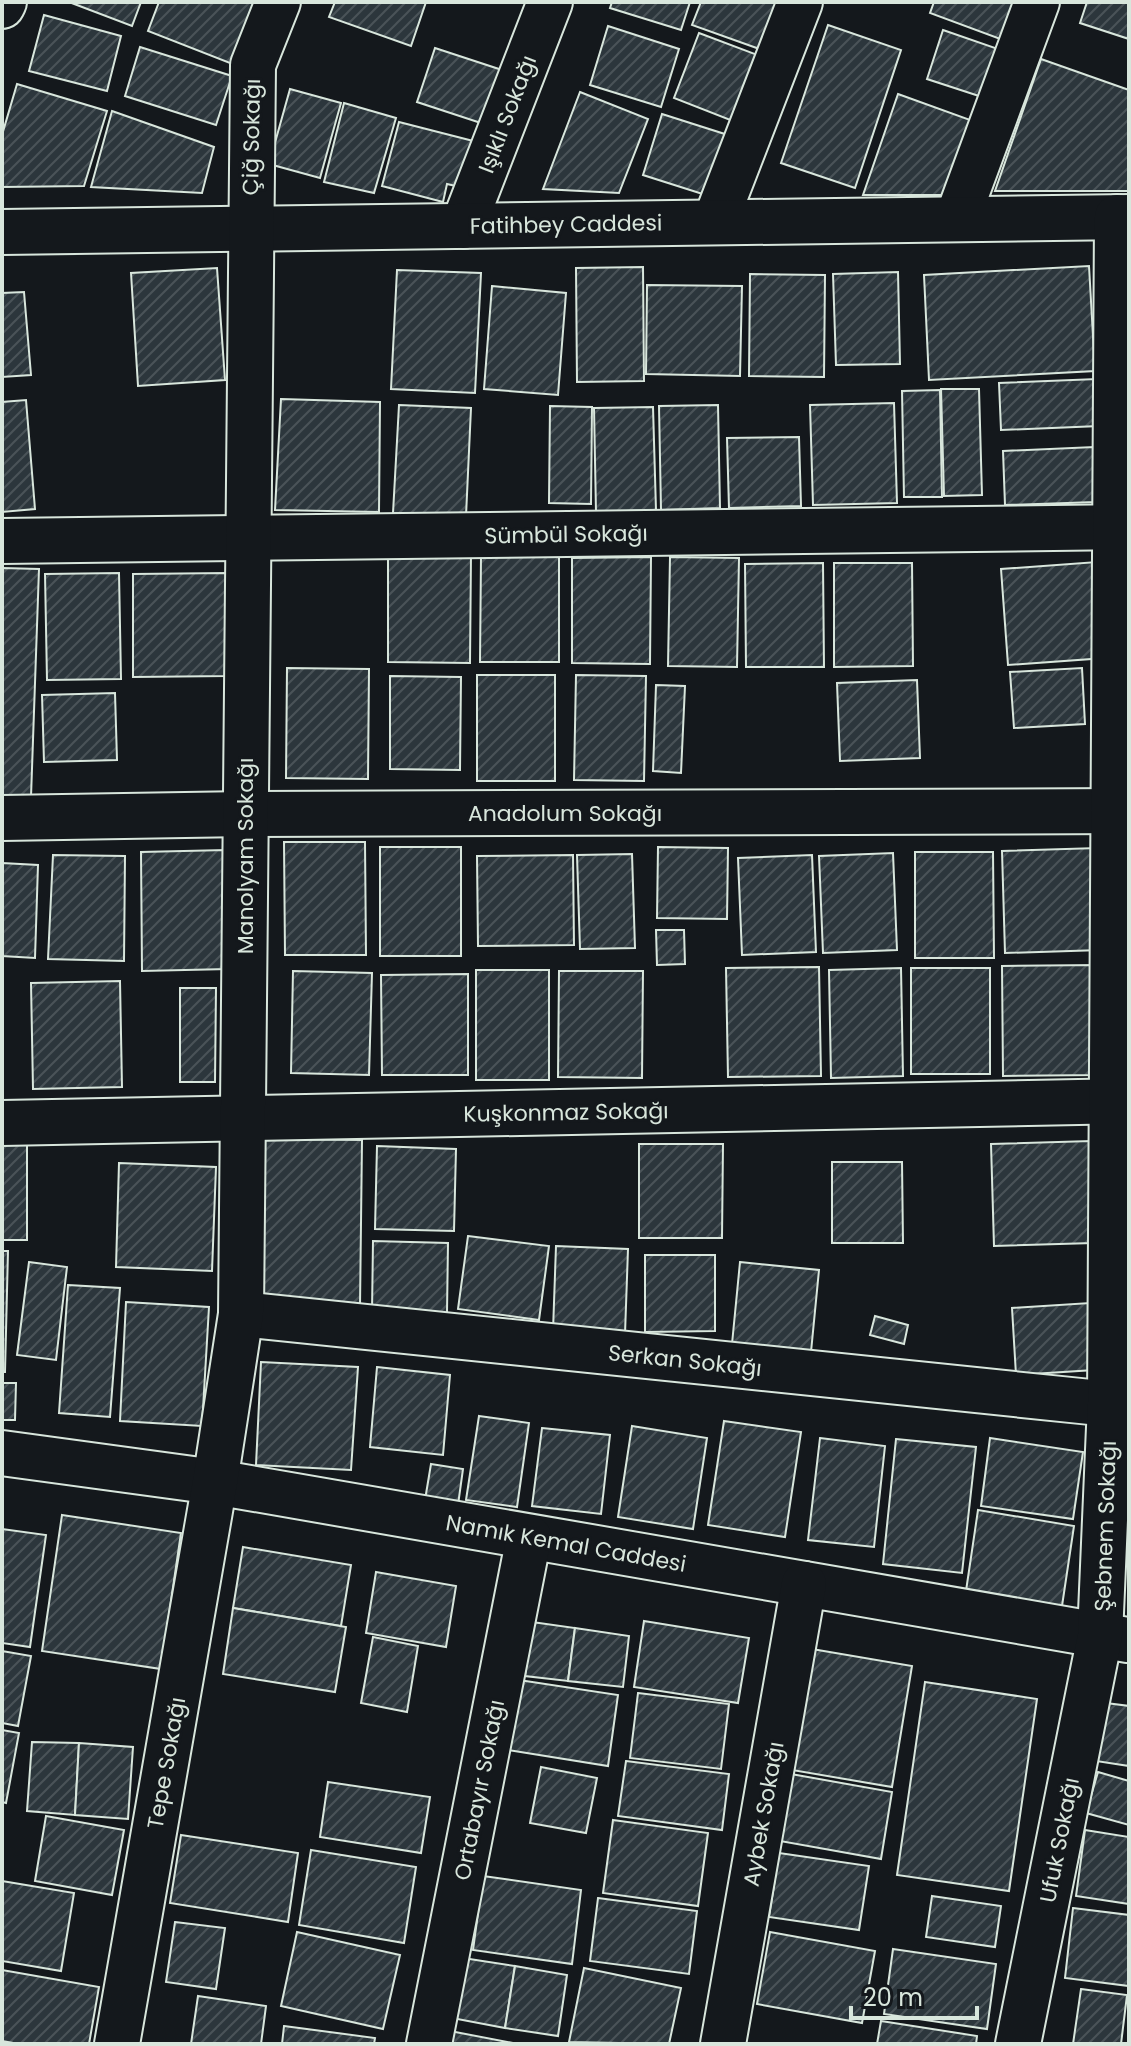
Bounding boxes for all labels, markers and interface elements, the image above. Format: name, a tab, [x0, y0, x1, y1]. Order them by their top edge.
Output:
street label: Işıklı Sokağı	[471, 51, 544, 178]
street label: Çiğ Sokağı	[235, 78, 268, 196]
street label: Fatihbey Caddesi	[470, 207, 662, 242]
street label: Sümbül Sokağı	[484, 518, 648, 551]
street label: Manolyam Sokağı	[230, 758, 261, 954]
street label: Anadolum Sokağı	[468, 798, 662, 829]
street label: Kuşkonmaz Sokağı	[463, 1095, 669, 1130]
street label: Serkan Sokağı	[607, 1337, 763, 1384]
street label: Şebnem Sokağı	[1087, 1440, 1124, 1612]
street label: Namık Kemal Caddesi	[443, 1507, 688, 1580]
street label: Tepe Sokağı	[140, 1695, 193, 1831]
street label: Ortabayır Sokağı	[447, 1697, 512, 1883]
street label: Aybek Sokağı	[736, 1739, 791, 1889]
street label: Ufuk Sokağı	[1032, 1775, 1087, 1905]
scale bar	[851, 1970, 977, 2020]
text: 20 m	[863, 1981, 923, 2014]

